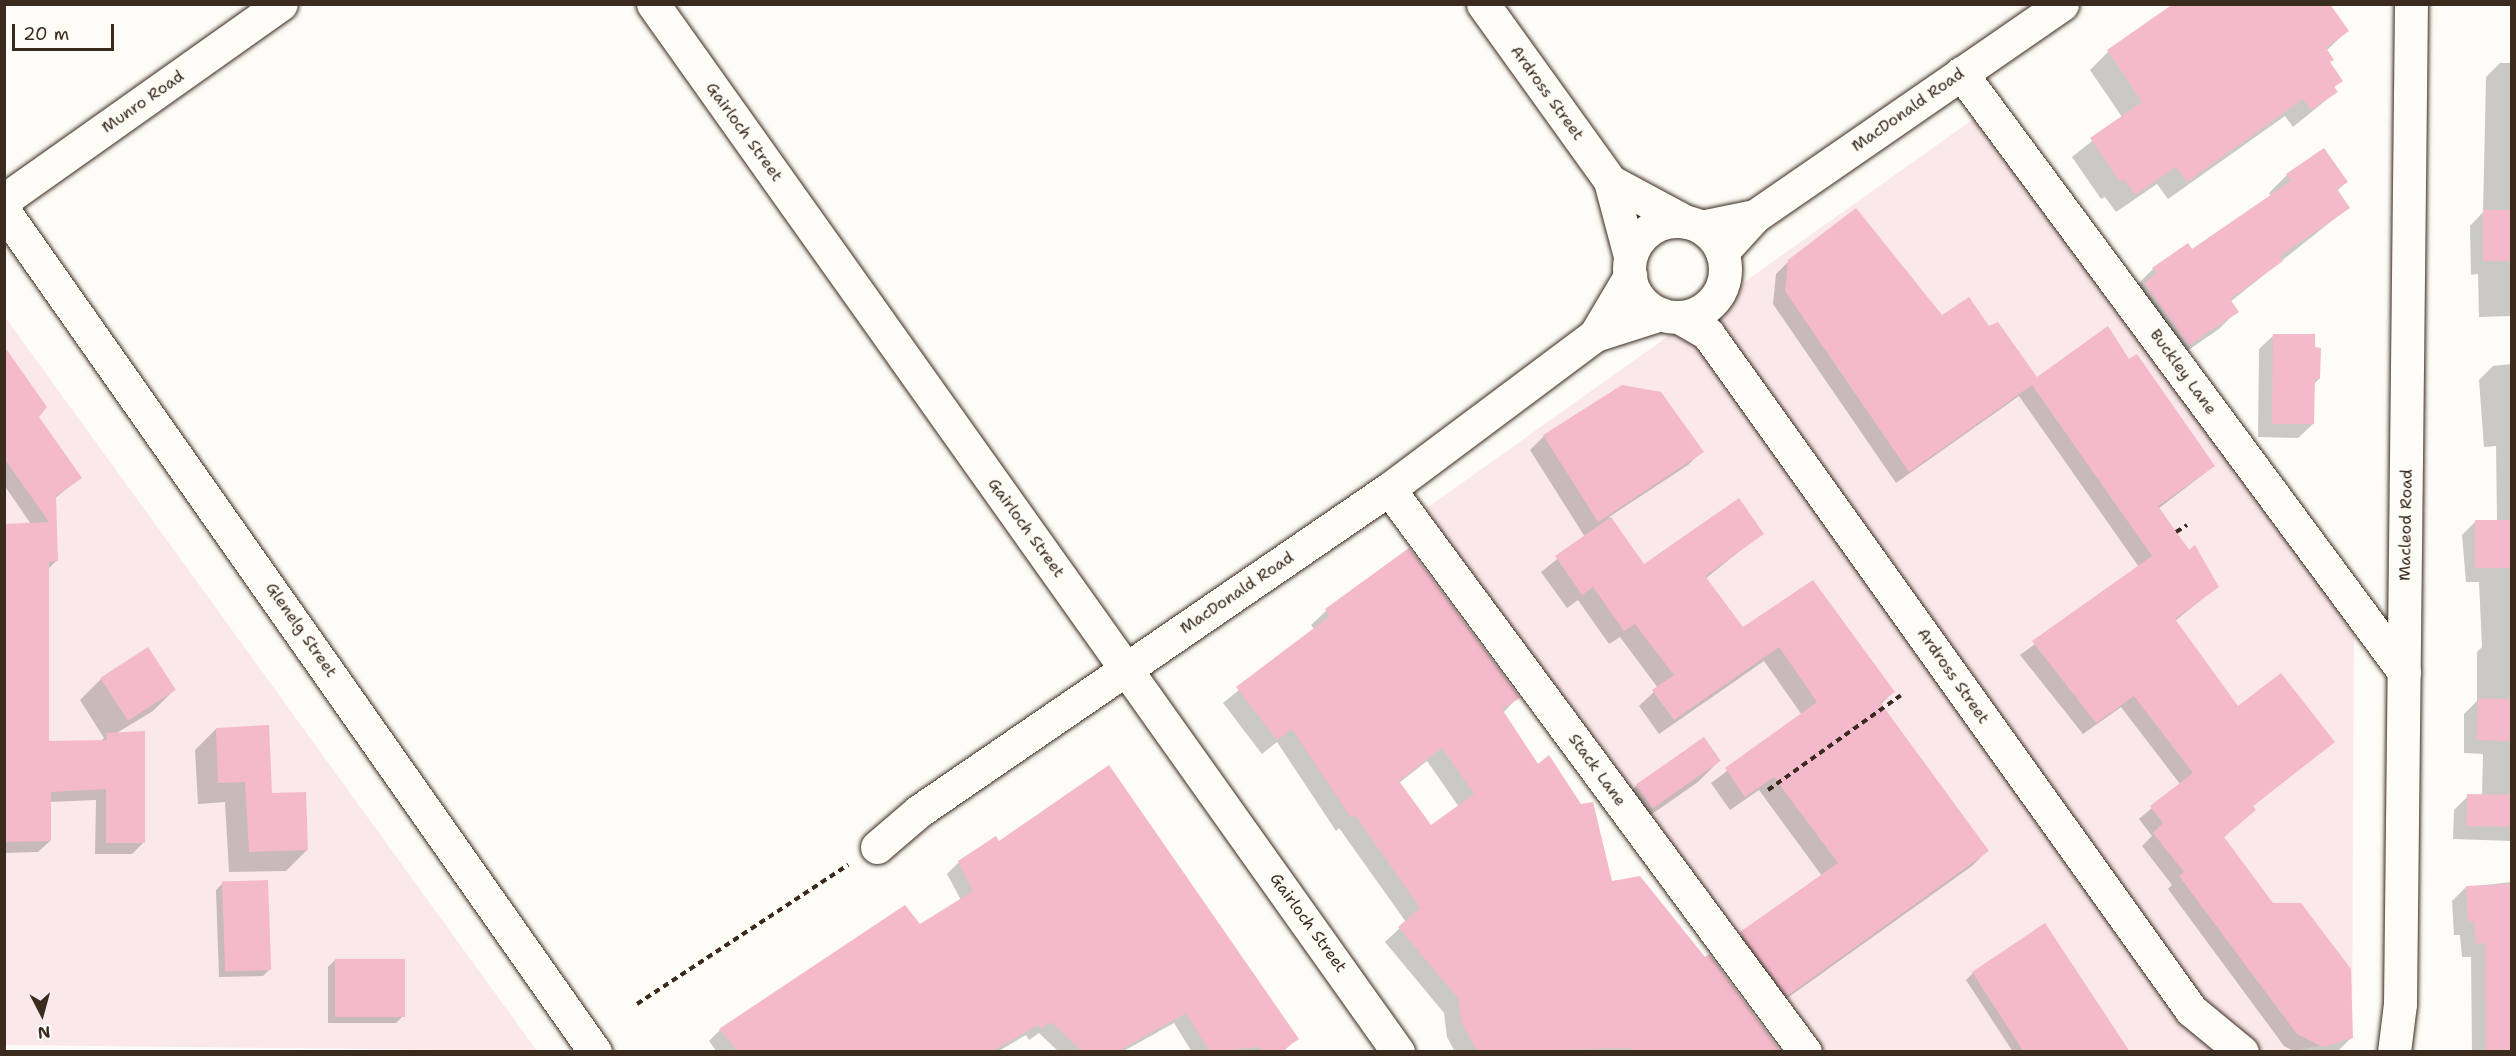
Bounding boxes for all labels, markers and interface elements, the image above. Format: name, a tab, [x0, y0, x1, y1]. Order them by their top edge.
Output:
scale bar	[15, 12, 117, 50]
text: 20 m	[23, 22, 69, 46]
street label: Ardross Street	[1506, 42, 1588, 144]
street label: MacDonald Road	[1848, 64, 1968, 156]
street label: Munro Road	[98, 67, 188, 137]
street label: Gairloch Street	[702, 79, 786, 185]
street label: Buckley Lane	[2146, 326, 2220, 418]
street label: Macleod Road	[2395, 469, 2417, 581]
street label: Gairloch Street	[984, 475, 1068, 581]
street label: MacDonald Road	[1177, 548, 1297, 638]
street label: Glenelg Street	[261, 579, 341, 681]
street label: Ardross Street	[1913, 624, 1993, 728]
street label: Stack Lane	[1564, 730, 1630, 810]
street label: Gairloch Street	[1266, 870, 1350, 976]
north arrow	[12, 984, 72, 1044]
text: N	[37, 1021, 51, 1044]

